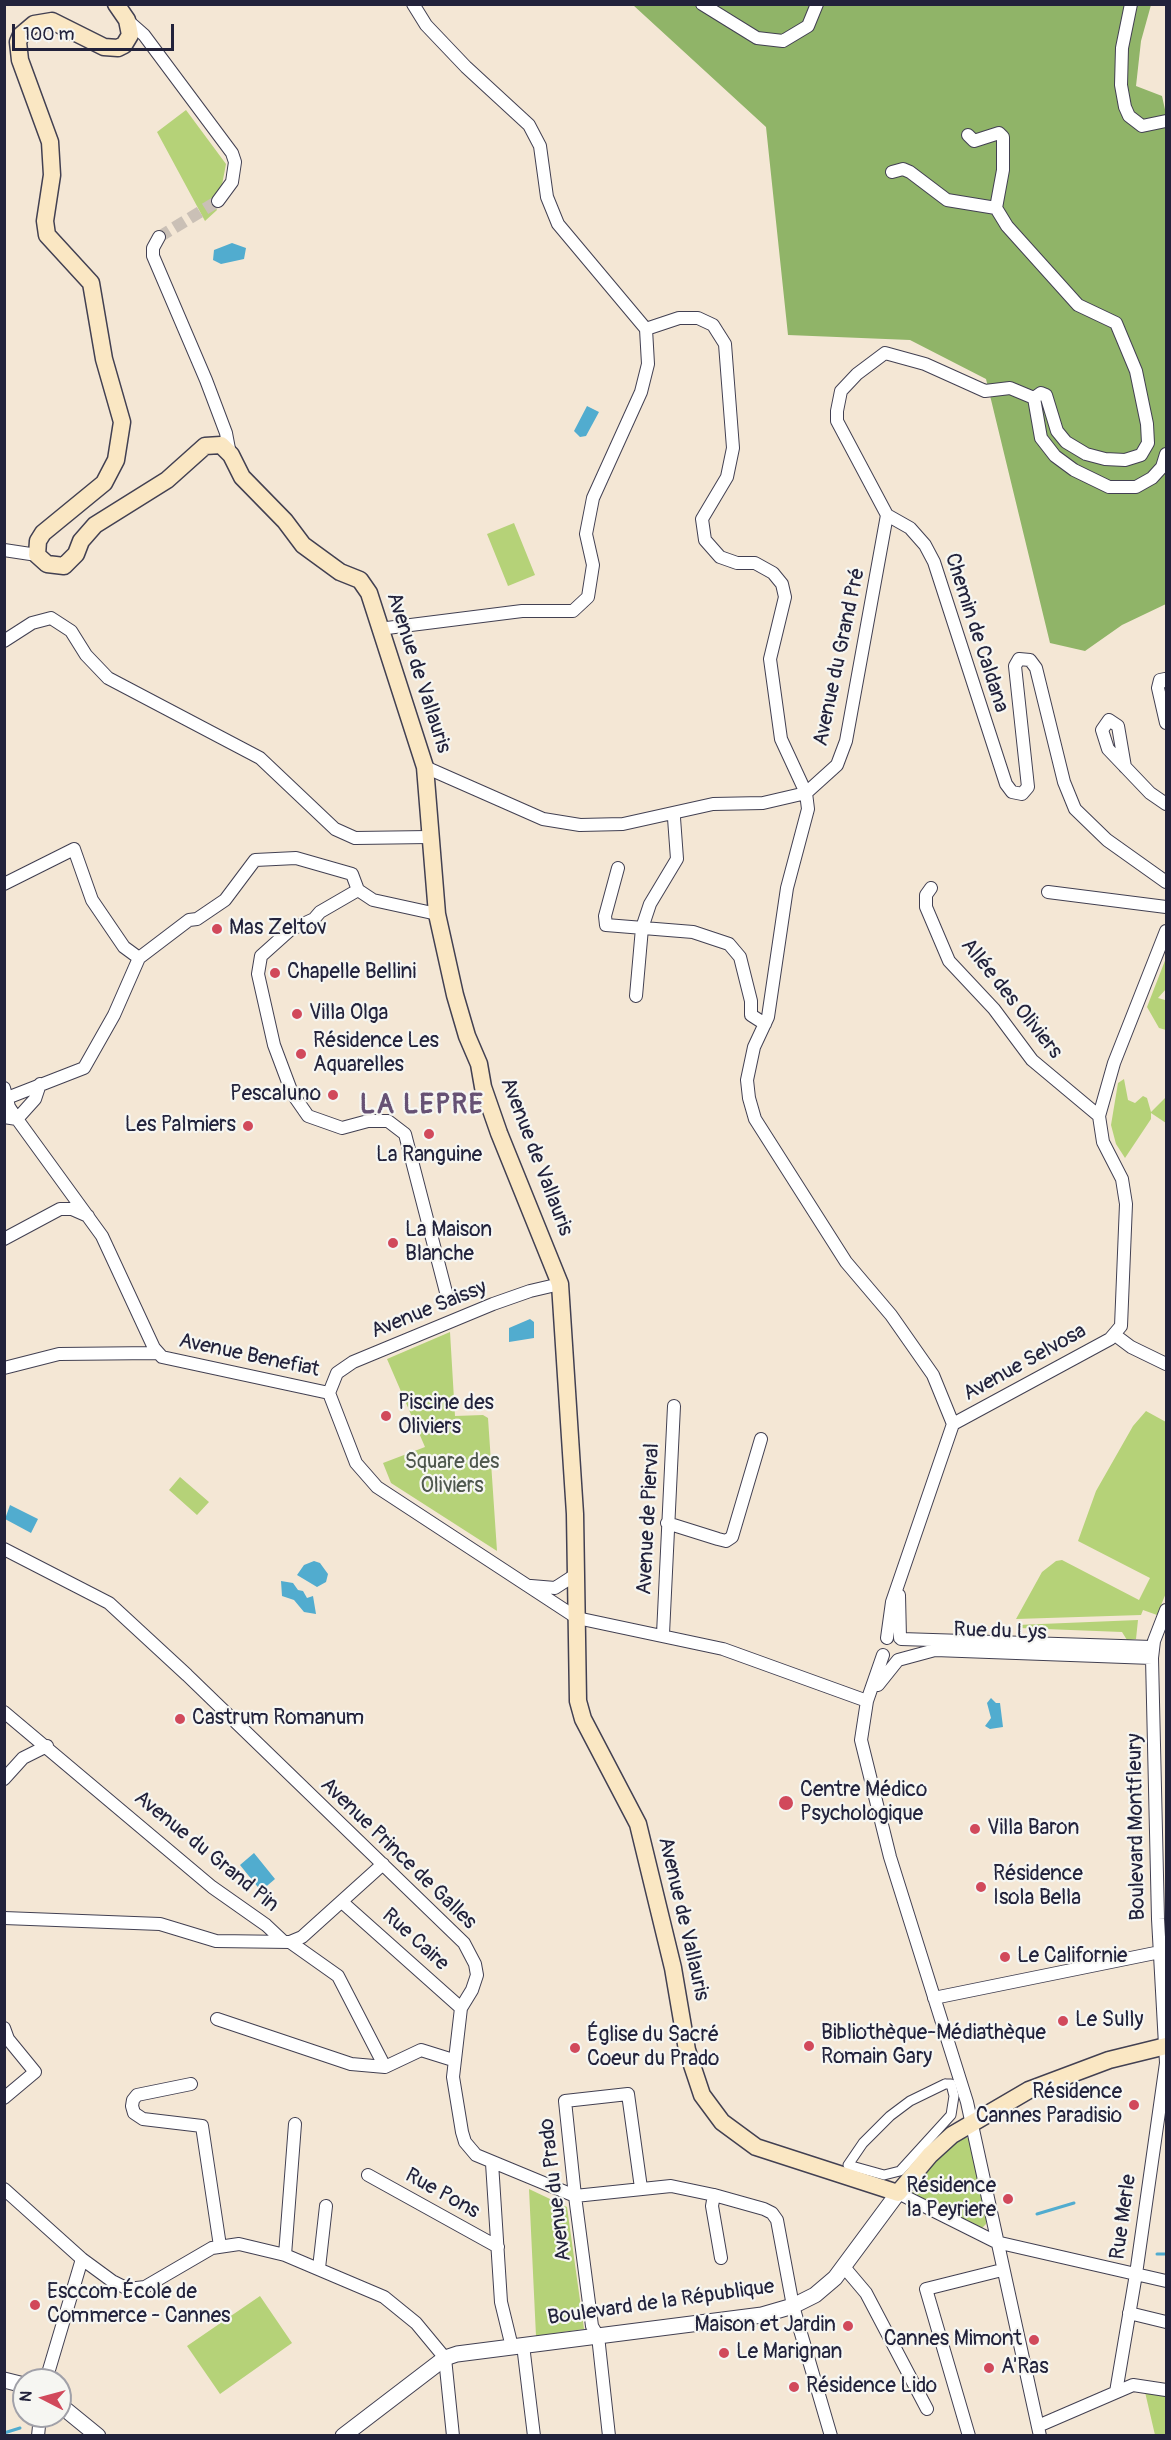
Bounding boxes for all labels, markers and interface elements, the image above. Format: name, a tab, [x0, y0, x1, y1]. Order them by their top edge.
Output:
scale bar	[15, 12, 177, 50]
text: 100 m	[23, 23, 75, 46]
street label: Chemin de Caldana	[938, 550, 1014, 716]
street label: Avenue du Grand Pré	[809, 566, 871, 748]
street label: Avenue de Vallauris	[380, 590, 456, 756]
place label: Mas Zeltov	[229, 916, 327, 942]
marker: Mas Zeltov	[210, 922, 224, 936]
street label: Allée des Oliviers	[955, 934, 1067, 1064]
place label: Chapelle Bellini	[287, 960, 416, 986]
marker: Chapelle Bellini	[268, 966, 282, 980]
place label: Villa Olga	[309, 1001, 388, 1027]
marker: Villa Olga	[290, 1007, 304, 1021]
place label: Résidence Les Aquarelles	[313, 1029, 439, 1079]
marker: Résidence Les Aquarelles	[294, 1047, 308, 1061]
street label: Avenue de Vallauris	[494, 1074, 578, 1240]
place label: Pescaluno	[230, 1082, 321, 1108]
marker: Pescaluno	[326, 1088, 340, 1102]
district label: LA LEPRE	[360, 1090, 484, 1122]
place label: Les Palmiers	[125, 1113, 236, 1139]
marker: Les Palmiers	[241, 1119, 255, 1133]
marker: La Ranguine	[422, 1127, 436, 1141]
place label: La Ranguine	[376, 1143, 482, 1169]
place label: La Maison Blanche	[405, 1218, 492, 1268]
marker: La Maison Blanche	[386, 1236, 400, 1250]
street label: Avenue Saissy	[367, 1275, 491, 1345]
street label: Avenue Selvosa	[959, 1319, 1091, 1407]
street label: Avenue Benefiat	[176, 1329, 322, 1383]
place label: Piscine des Oliviers	[398, 1391, 494, 1441]
marker: Piscine des Oliviers	[379, 1409, 393, 1423]
street label: Avenue de Pierval	[632, 1442, 666, 1596]
park label: Square des Oliviers	[405, 1450, 499, 1500]
street label: Rue du Lys	[953, 1618, 1047, 1646]
place label: Castrum Romanum	[192, 1706, 364, 1732]
marker: Castrum Romanum	[173, 1712, 187, 1726]
street label: Boulevard Montfleury	[1123, 1733, 1151, 1921]
street label: Avenue Prince de Galles	[315, 1773, 481, 1935]
place label: Centre Médico Psychologique	[800, 1778, 927, 1828]
street label: Avenue du Grand Pin	[129, 1786, 283, 1918]
marker: Centre Médico Psychologique	[777, 1794, 795, 1812]
place label: Villa Baron	[987, 1816, 1079, 1842]
marker: Villa Baron	[968, 1822, 982, 1836]
street label: Avenue de Vallauris	[652, 1835, 714, 2003]
place label: Résidence Isola Bella	[993, 1862, 1083, 1912]
marker: Résidence Isola Bella	[974, 1880, 988, 1894]
street label: Rue Caire	[376, 1903, 454, 1977]
place label: Le Californie	[1017, 1944, 1127, 1970]
marker: Le Californie	[998, 1950, 1012, 1964]
place label: Le Sully	[1075, 2008, 1144, 2034]
marker: Le Sully	[1056, 2014, 1070, 2028]
place label: Bibliothèque-Médiathèque Romain Gary	[821, 2021, 1046, 2071]
place label: Église du Sacré Coeur du Prado	[587, 2023, 719, 2073]
marker: Bibliothèque-Médiathèque Romain Gary	[802, 2039, 816, 2053]
marker: Église du Sacré Coeur du Prado	[568, 2041, 582, 2055]
place label: Résidence Cannes Paradisio	[976, 2080, 1122, 2130]
marker: Résidence Cannes Paradisio	[1127, 2098, 1141, 2112]
street label: Avenue du Prado	[535, 2117, 577, 2263]
street label: Rue Pons	[400, 2163, 484, 2225]
street label: Rue Merle	[1106, 2173, 1142, 2261]
place label: Résidence la Peyriere	[906, 2174, 996, 2224]
marker: Résidence la Peyriere	[1001, 2192, 1015, 2206]
street label: Boulevard de la République	[546, 2275, 776, 2331]
place label: Esccom École de Commerce - Cannes	[47, 2280, 230, 2330]
marker: Esccom École de Commerce - Cannes	[28, 2298, 42, 2312]
place label: Maison et Jardin	[695, 2313, 836, 2339]
marker: Maison et Jardin	[841, 2319, 855, 2333]
place label: Cannes Mimont	[884, 2327, 1022, 2353]
marker: Cannes Mimont	[1027, 2333, 1041, 2347]
place label: Le Marignan	[736, 2340, 842, 2366]
marker: Le Marignan	[717, 2346, 731, 2360]
place label: A'Ras	[1001, 2355, 1049, 2381]
marker: A'Ras	[982, 2361, 996, 2375]
north arrow	[12, 2368, 72, 2428]
place label: Résidence Lido	[806, 2374, 937, 2400]
marker: Résidence Lido	[787, 2380, 801, 2394]
text: N	[16, 2390, 37, 2403]

